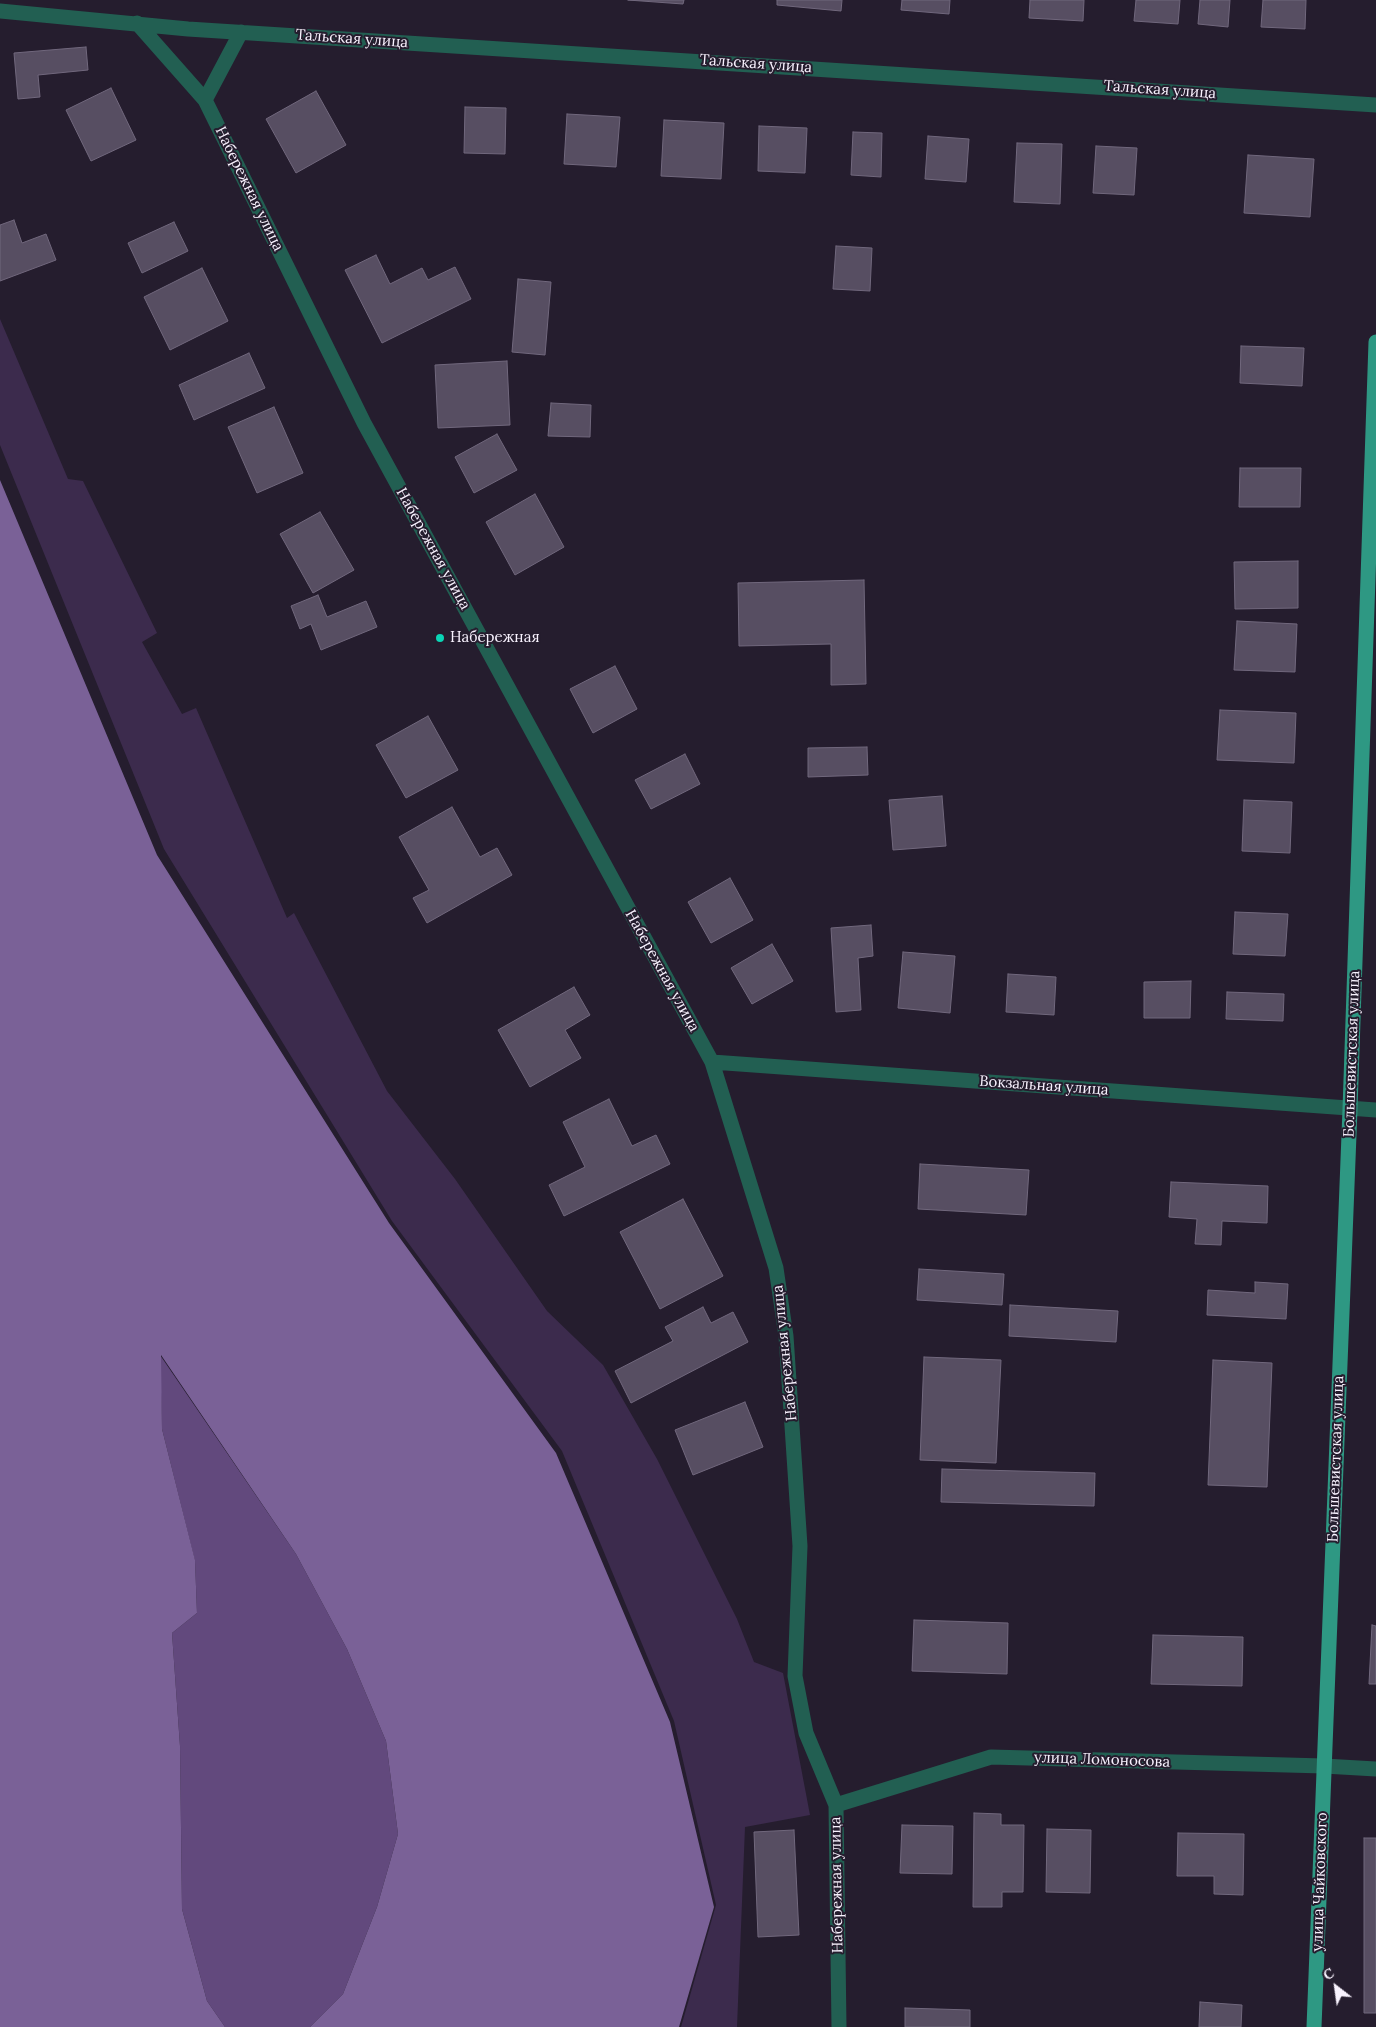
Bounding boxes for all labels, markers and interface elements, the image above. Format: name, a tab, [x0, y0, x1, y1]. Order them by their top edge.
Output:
street label: Тальская улица	[295, 26, 409, 52]
street label: Тальская улица	[699, 51, 813, 77]
street label: Тальская улица	[1103, 77, 1217, 103]
street label: Набережная улица	[211, 124, 287, 254]
street label: Набережная улица	[392, 485, 474, 613]
place label: Набережная	[450, 629, 540, 647]
marker: Набережная	[434, 632, 446, 644]
street label: Набережная улица	[621, 907, 703, 1035]
street label: Большевистская улица	[1340, 970, 1364, 1138]
street label: Вокзальная улица	[979, 1073, 1109, 1099]
street label: Набережная улица	[769, 1284, 801, 1422]
street label: Большевистская улица	[1324, 1375, 1348, 1543]
street label: улица Ломоносова	[1034, 1749, 1170, 1771]
street label: улица Чайковского	[1309, 1812, 1331, 1952]
street label: Набережная улица	[827, 1817, 847, 1953]
north arrow	[1311, 1962, 1361, 2012]
text: С	[1320, 1964, 1337, 1984]

